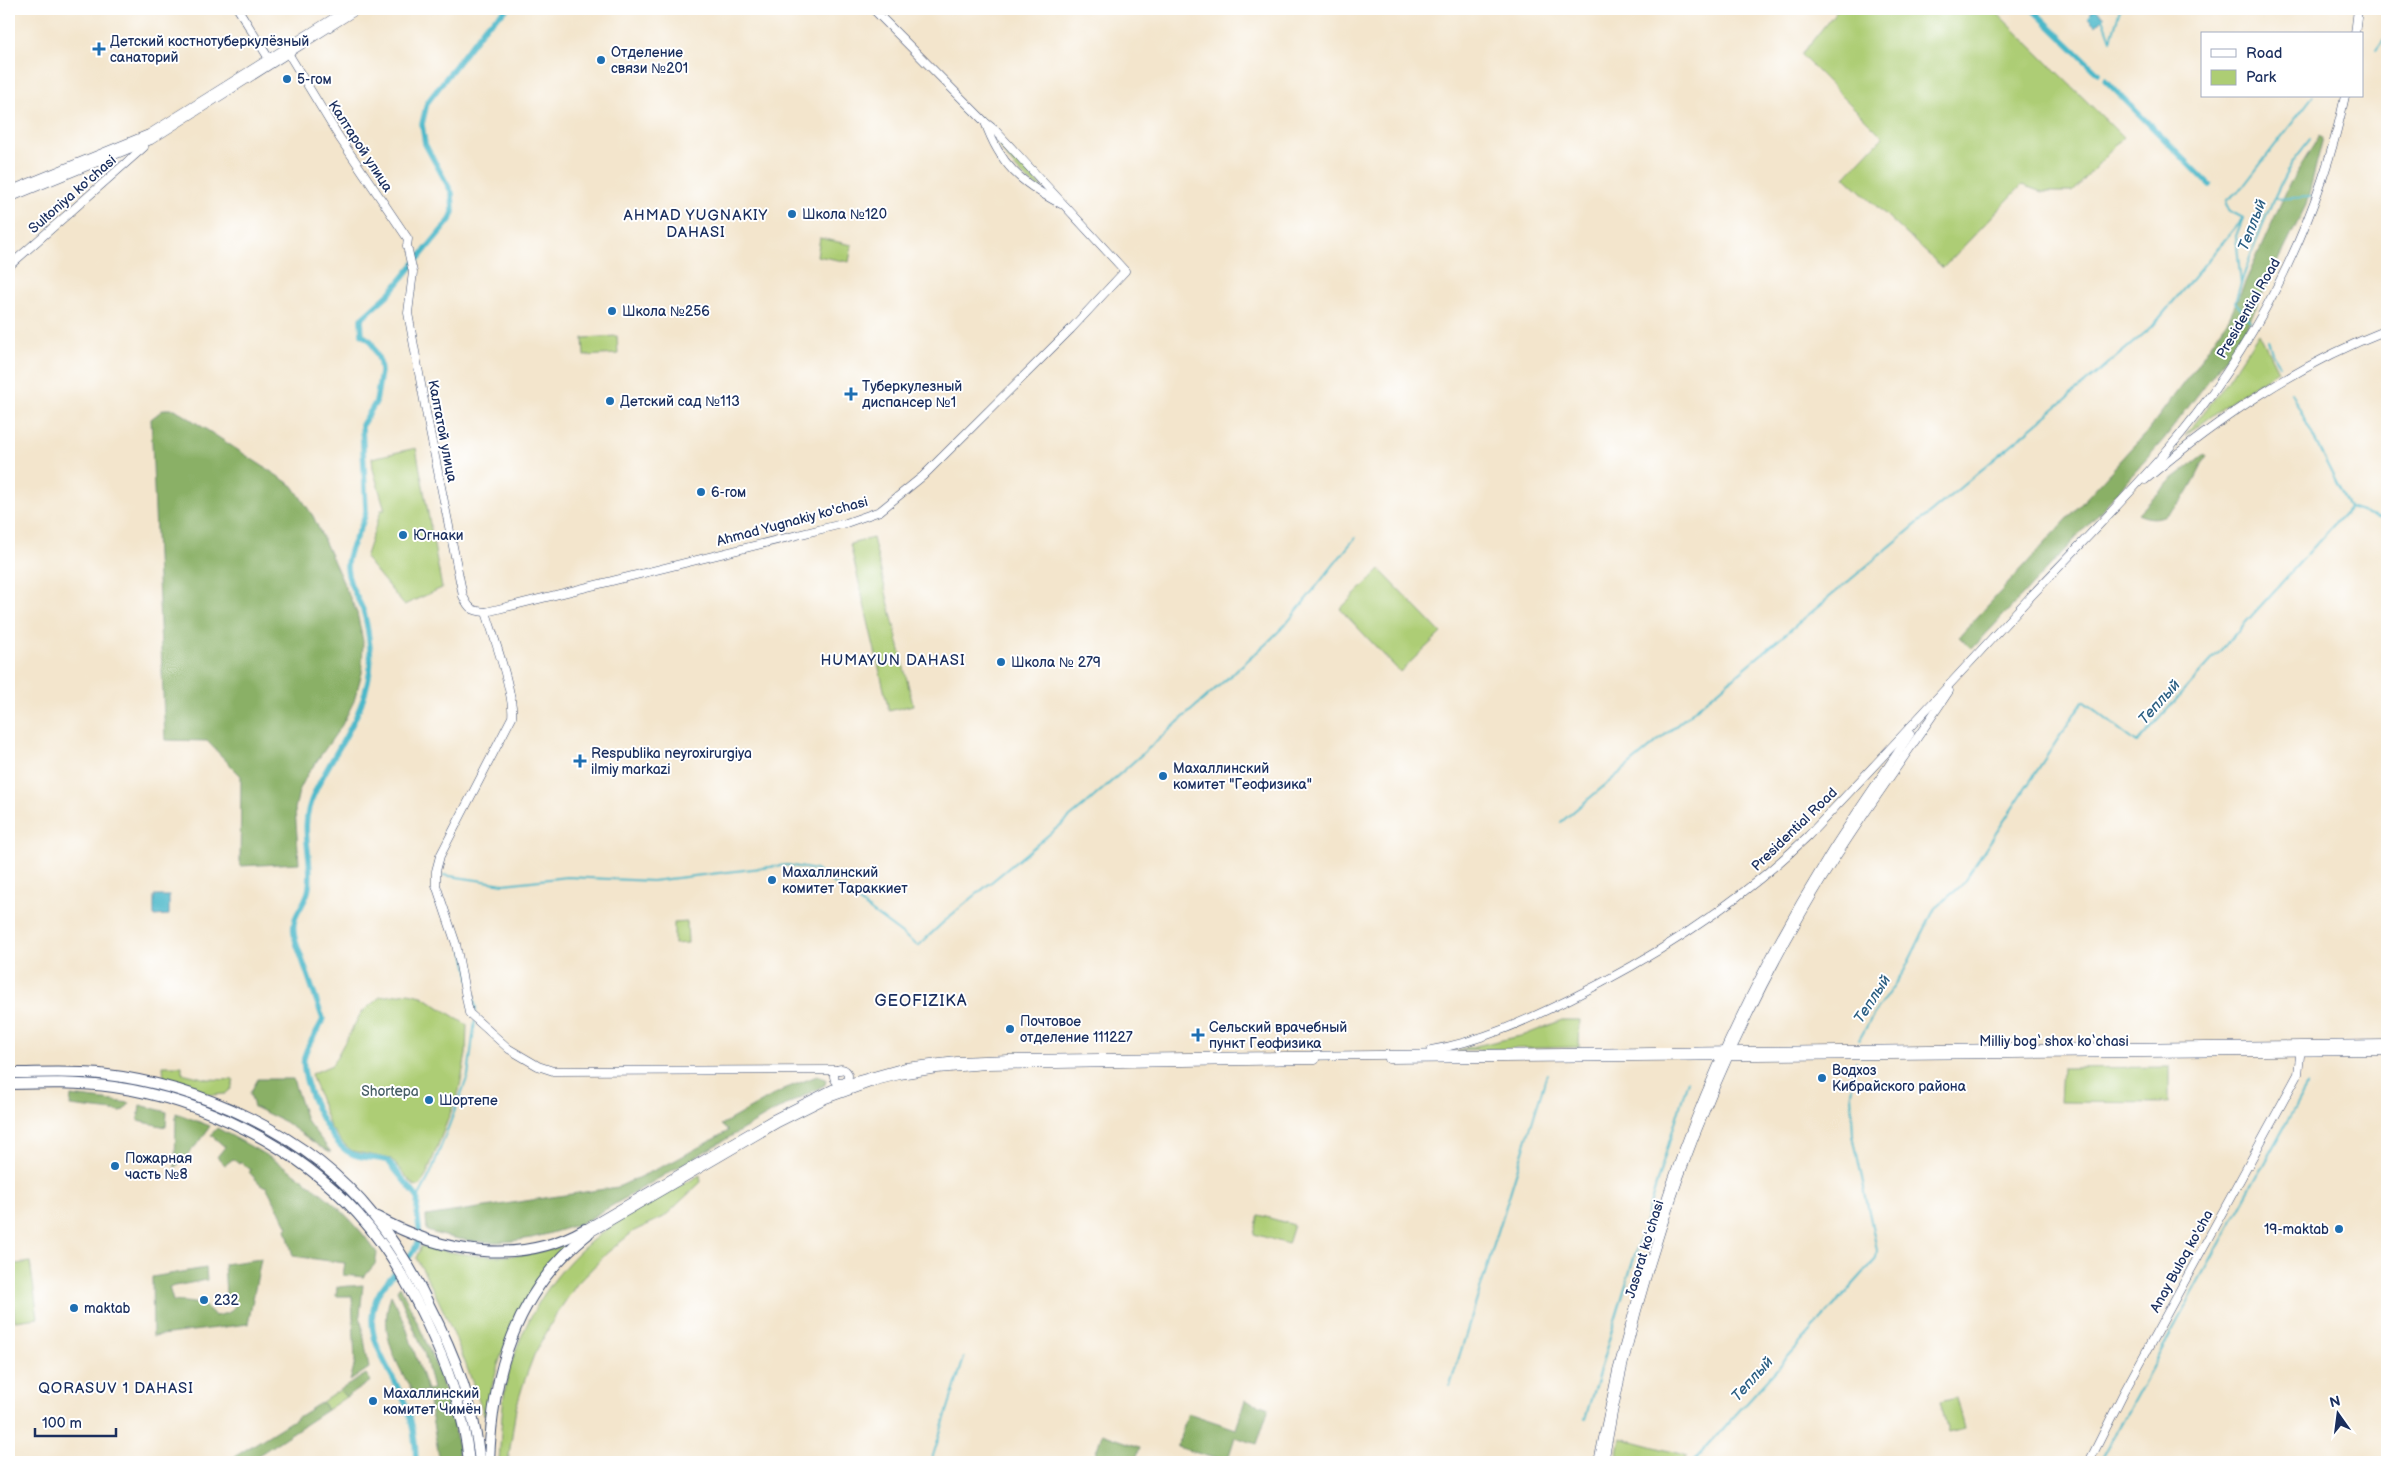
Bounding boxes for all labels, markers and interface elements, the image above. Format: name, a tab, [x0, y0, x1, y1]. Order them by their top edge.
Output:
legend	[2201, 32, 2364, 98]
place label: Детский костнотуберкулёзный санаторий	[110, 33, 309, 66]
marker: Детский костнотуберкулёзный санаторий	[92, 42, 106, 56]
place label: Отделение связи №201	[611, 44, 688, 77]
text: Road	[2246, 44, 2282, 63]
marker: Отделение связи №201	[595, 54, 607, 66]
text: Park	[2246, 68, 2277, 87]
place label: 5-гом	[297, 71, 332, 88]
marker: 5-гом	[281, 73, 293, 85]
street label: Калтарой улица	[325, 97, 397, 196]
street label: Sultoniya ko'chasi	[25, 152, 120, 237]
water label: Теплый	[2234, 196, 2271, 254]
district label: AHMAD YUGNAKIY DAHASI	[624, 206, 768, 242]
place label: Школа №120	[802, 206, 887, 223]
marker: Школа №120	[786, 208, 798, 220]
street label: Presidential Road	[2213, 255, 2284, 361]
place label: Школа №256	[622, 303, 710, 320]
marker: Школа №256	[606, 305, 618, 317]
place label: Туберкулезный диспансер №1	[862, 378, 962, 411]
street label: Калтатой улица	[424, 379, 461, 484]
marker: Туберкулезный диспансер №1	[844, 387, 858, 401]
place label: Детский сад №113	[620, 393, 740, 410]
marker: Детский сад №113	[604, 395, 616, 407]
place label: 6-гом	[711, 484, 746, 501]
marker: 6-гом	[695, 486, 707, 498]
street label: Ahmad Yugnakiy ko'chasi	[715, 493, 870, 550]
place label: Югнаки	[413, 527, 464, 544]
marker: Югнаки	[397, 529, 409, 541]
district label: HUMAYUN DAHASI	[820, 651, 966, 670]
place label: Школа № 279	[1011, 654, 1101, 671]
marker: Школа № 279	[995, 656, 1007, 668]
water label: Теплый	[2134, 676, 2185, 729]
place label: Respublika neyroxirurgiya ilmiy markazi	[591, 745, 752, 778]
marker: Respublika neyroxirurgiya ilmiy markazi	[573, 754, 587, 768]
place label: Махаллинский комитет "Геофизика"	[1173, 760, 1312, 793]
marker: Махаллинский комитет "Геофизика"	[1157, 770, 1169, 782]
street label: Presidential Road	[1748, 784, 1841, 875]
place label: Махаллинский комитет Тараккиет	[782, 864, 908, 897]
marker: Махаллинский комитет Тараккиет	[766, 874, 778, 886]
water label: Теплый	[1850, 971, 1895, 1027]
district label: GEOFIZIKA	[875, 992, 967, 1011]
place label: Почтовое отделение 111227	[1020, 1013, 1133, 1046]
place label: Сельский врачебный пункт Геофизика	[1209, 1019, 1347, 1052]
marker: Почтовое отделение 111227	[1004, 1023, 1016, 1035]
marker: Сельский врачебный пункт Геофизика	[1191, 1028, 1205, 1042]
street label: Milliy bog‘ shox ko‘chasi	[1979, 1033, 2129, 1050]
place label: Водхоз Кибрайского района	[1832, 1062, 1967, 1095]
marker: Водхоз Кибрайского района	[1816, 1072, 1828, 1084]
park label: Shortepa	[361, 1083, 419, 1100]
place label: Шортепе	[439, 1092, 498, 1109]
marker: Шортепе	[423, 1094, 435, 1106]
place label: Пожарная часть №8	[125, 1150, 192, 1183]
marker: Пожарная часть №8	[109, 1160, 121, 1172]
street label: Jasorat koʻchasi	[1621, 1198, 1667, 1300]
street label: Anay Buloq ko'cha	[2146, 1207, 2217, 1315]
place label: 19-maktab	[2264, 1221, 2329, 1238]
marker: 19-maktab	[2333, 1223, 2345, 1235]
place label: 232	[214, 1292, 240, 1309]
marker: 232	[198, 1294, 210, 1306]
place label: maktab	[84, 1300, 131, 1317]
marker: maktab	[68, 1302, 80, 1314]
water label: Теплый	[1727, 1353, 1778, 1406]
district label: QORASUV 1 DAHASI	[38, 1379, 194, 1398]
place label: Махаллинский комитет Чимён	[383, 1385, 481, 1418]
north arrow	[2314, 1388, 2364, 1438]
text: N	[2328, 1392, 2342, 1411]
marker: Махаллинский комитет Чимён	[367, 1395, 379, 1407]
scale bar	[35, 1406, 116, 1438]
text: 100 m	[42, 1414, 82, 1433]

